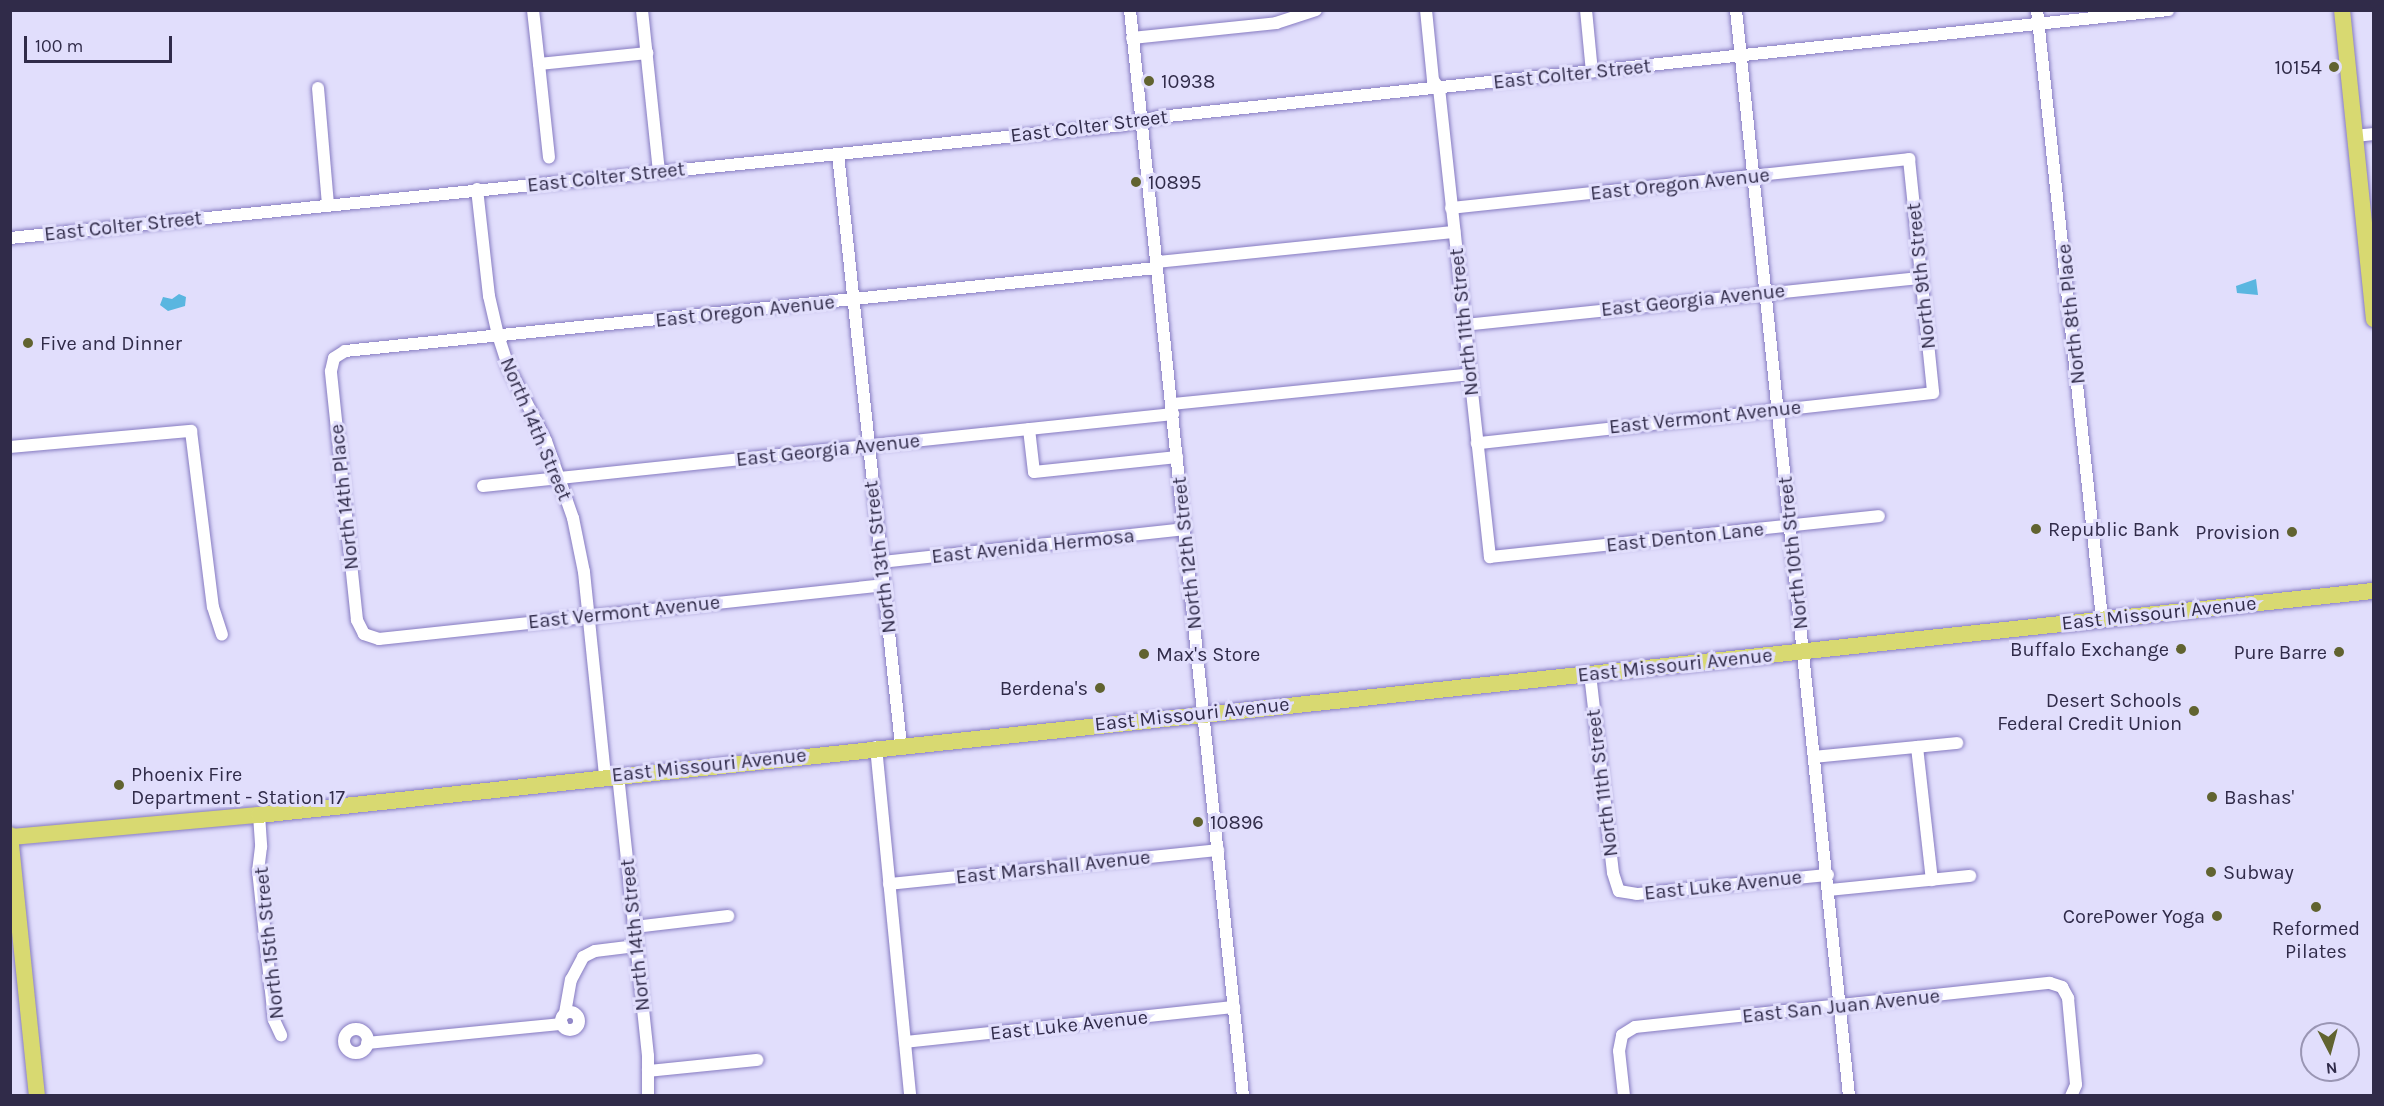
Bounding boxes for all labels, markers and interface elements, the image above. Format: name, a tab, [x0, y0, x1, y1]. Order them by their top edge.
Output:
scale bar	[27, 24, 176, 62]
text: 100 m	[35, 35, 83, 57]
street label: East Colter Street	[1492, 54, 1652, 94]
place label: 10154	[2274, 55, 2322, 79]
marker: 10154	[2327, 60, 2341, 74]
place label: 10938	[1161, 69, 1215, 93]
marker: 10938	[1142, 74, 1156, 88]
street label: East Colter Street	[1009, 104, 1169, 148]
street label: East Colter Street	[526, 157, 686, 197]
street label: East Oregon Avenue	[1589, 163, 1771, 205]
place label: 10895	[1148, 170, 1202, 194]
marker: 10895	[1129, 175, 1143, 189]
street label: North 9th Street	[1901, 202, 1941, 350]
street label: East Colter Street	[43, 206, 203, 246]
street label: North 8th Place	[2052, 243, 2090, 385]
street label: North 11th Street	[1444, 247, 1484, 397]
street label: East Georgia Avenue	[1600, 278, 1786, 322]
street label: East Oregon Avenue	[654, 290, 836, 332]
place label: Five and Dinner	[40, 331, 182, 355]
marker: Five and Dinner	[21, 336, 35, 350]
street label: North 14th Street	[495, 354, 577, 504]
street label: East Vermont Avenue	[1608, 395, 1802, 439]
street label: North 14th Place	[324, 423, 364, 571]
street label: East Georgia Avenue	[735, 428, 921, 472]
street label: North 12th Street	[1167, 475, 1207, 631]
street label: North 10th Street	[1773, 475, 1813, 631]
street label: North 13th Street	[859, 479, 901, 635]
street label: East Denton Lane	[1605, 517, 1765, 557]
place label: Republic Bank	[2048, 517, 2180, 541]
place label: Provision	[2195, 520, 2280, 544]
marker: Republic Bank	[2029, 522, 2043, 536]
street label: East Avenida Hermosa	[930, 523, 1136, 569]
marker: Provision	[2285, 525, 2299, 539]
street label: East Vermont Avenue	[527, 590, 721, 634]
street label: East Missouri Avenue	[2060, 591, 2258, 635]
place label: Buffalo Exchange	[2010, 637, 2169, 661]
place label: Pure Barre	[2233, 640, 2327, 664]
place label: Max's Store	[1156, 642, 1260, 666]
marker: Buffalo Exchange	[2174, 642, 2188, 656]
street label: East Missouri Avenue	[1576, 643, 1774, 687]
marker: Pure Barre	[2332, 645, 2346, 659]
marker: Max's Store	[1137, 647, 1151, 661]
place label: Berdena's	[1000, 676, 1088, 700]
marker: Berdena's	[1093, 681, 1107, 695]
place label: Desert Schools Federal Credit Union	[1997, 688, 2182, 735]
street label: East Missouri Avenue	[1093, 692, 1291, 736]
marker: Desert Schools Federal Credit Union	[2187, 704, 2201, 718]
street label: North 11th Street	[1581, 708, 1623, 858]
street label: East Missouri Avenue	[610, 743, 808, 787]
place label: Phoenix Fire Department - Station 17	[131, 762, 345, 809]
marker: Phoenix Fire Department - Station 17	[112, 778, 126, 792]
place label: Bashas'	[2224, 785, 2294, 809]
marker: Bashas'	[2205, 790, 2219, 804]
place label: 10896	[1210, 810, 1264, 834]
marker: 10896	[1191, 815, 1205, 829]
street label: East Marshall Avenue	[954, 845, 1152, 889]
street label: North 14th Street	[615, 858, 655, 1012]
place label: Subway	[2223, 860, 2294, 884]
street label: East Luke Avenue	[1643, 865, 1803, 905]
marker: Subway	[2204, 865, 2218, 879]
street label: North 15th Street	[249, 866, 289, 1020]
marker: Reformed Pilates	[2309, 900, 2323, 914]
place label: CorePower Yoga	[2063, 904, 2205, 928]
marker: CorePower Yoga	[2210, 909, 2224, 923]
place label: Reformed Pilates	[2272, 916, 2360, 963]
street label: East San Juan Avenue	[1741, 984, 1941, 1028]
street label: East Luke Avenue	[989, 1005, 1149, 1045]
north arrow	[2300, 1022, 2360, 1082]
text: N	[2325, 1058, 2338, 1078]

